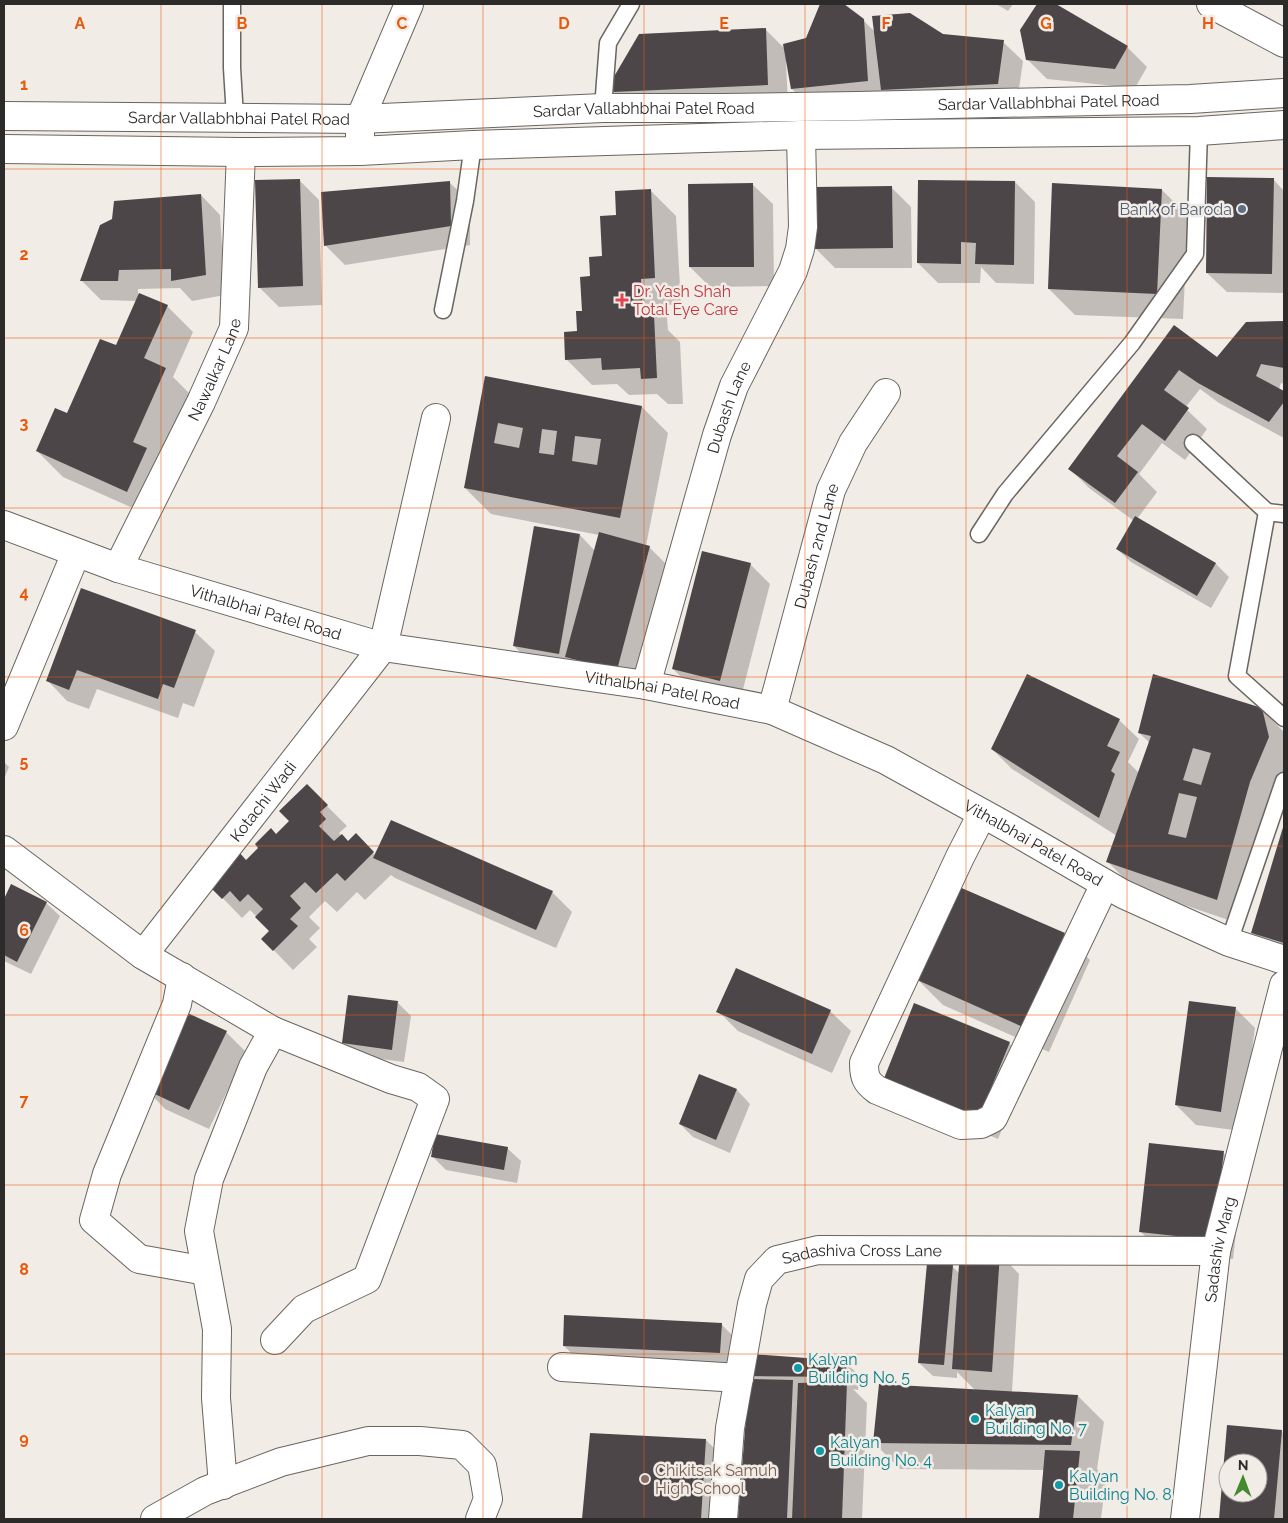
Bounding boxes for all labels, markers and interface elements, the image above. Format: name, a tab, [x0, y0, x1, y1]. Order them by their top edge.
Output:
text: A	[75, 14, 86, 33]
text: B	[237, 14, 248, 33]
text: C	[397, 14, 408, 33]
text: D	[558, 14, 570, 33]
text: E	[719, 14, 729, 33]
text: F	[881, 14, 891, 33]
text: G	[1040, 14, 1052, 33]
text: H	[1202, 14, 1214, 33]
text: 1	[20, 75, 28, 94]
street label: Sardar Vallabhbhai Patel Road	[938, 91, 1160, 114]
street label: Sardar Vallabhbhai Patel Road	[532, 99, 755, 121]
street label: Sardar Vallabhbhai Patel Road	[128, 108, 350, 129]
place label: Bank of Baroda	[1119, 200, 1232, 219]
marker: Bank of Baroda	[1236, 203, 1248, 215]
text: 2	[19, 245, 29, 264]
place label: Dr. Yash Shah Total Eye Care	[633, 282, 738, 319]
marker: Dr. Yash Shah Total Eye Care	[615, 293, 629, 307]
street label: Nawalkar Lane	[184, 318, 244, 424]
street label: Dubash Lane	[703, 358, 755, 456]
text: 3	[20, 414, 29, 433]
street label: Dubash 2nd Lane	[791, 480, 843, 611]
street label: Vithalbhai Patel Road	[188, 581, 344, 644]
text: 4	[19, 583, 29, 602]
street label: Vithalbhai Patel Road	[583, 667, 741, 713]
text: 5	[20, 752, 29, 771]
street label: Kotachi Wadi	[226, 758, 300, 845]
street label: Vithalbhai Patel Road	[960, 796, 1106, 890]
text: 6	[19, 921, 29, 940]
text: 7	[20, 1091, 29, 1110]
street label: Sadashiv Marg	[1201, 1194, 1240, 1304]
street label: Sadashiva Cross Lane	[780, 1241, 942, 1269]
text: 8	[19, 1260, 29, 1279]
place label: Kalyan Building No. 5	[808, 1350, 910, 1387]
marker: Kalyan Building No. 5	[792, 1362, 804, 1374]
place label: Kalyan Building No. 7	[985, 1401, 1087, 1438]
marker: Kalyan Building No. 7	[969, 1413, 981, 1425]
text: 9	[19, 1429, 29, 1448]
place label: Kalyan Building No. 4	[830, 1433, 932, 1470]
marker: Kalyan Building No. 4	[814, 1445, 826, 1457]
north arrow	[1218, 1453, 1268, 1503]
text: N	[1238, 1457, 1249, 1473]
place label: Chikitsak Samuh High School	[655, 1461, 777, 1498]
place label: Kalyan Building No. 8	[1069, 1467, 1172, 1504]
marker: Chikitsak Samuh High School	[639, 1473, 651, 1485]
marker: Kalyan Building No. 8	[1053, 1479, 1065, 1491]

